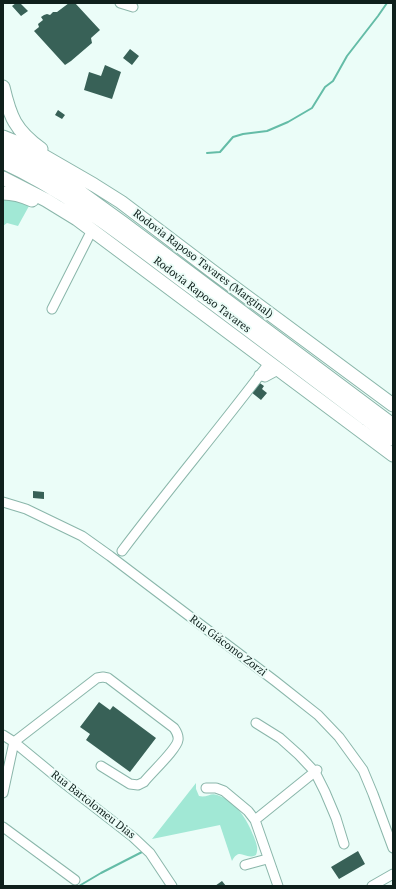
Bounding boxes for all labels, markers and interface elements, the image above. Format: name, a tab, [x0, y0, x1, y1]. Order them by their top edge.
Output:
street label: Rodovia Raposo Tavares (Marginal)	[130, 207, 276, 321]
street label: Rodovia Raposo Tavares	[151, 254, 253, 336]
street label: Rua Giácomo Zorzi	[187, 613, 269, 679]
street label: Rua Bartolomeu Dias	[48, 768, 138, 842]

